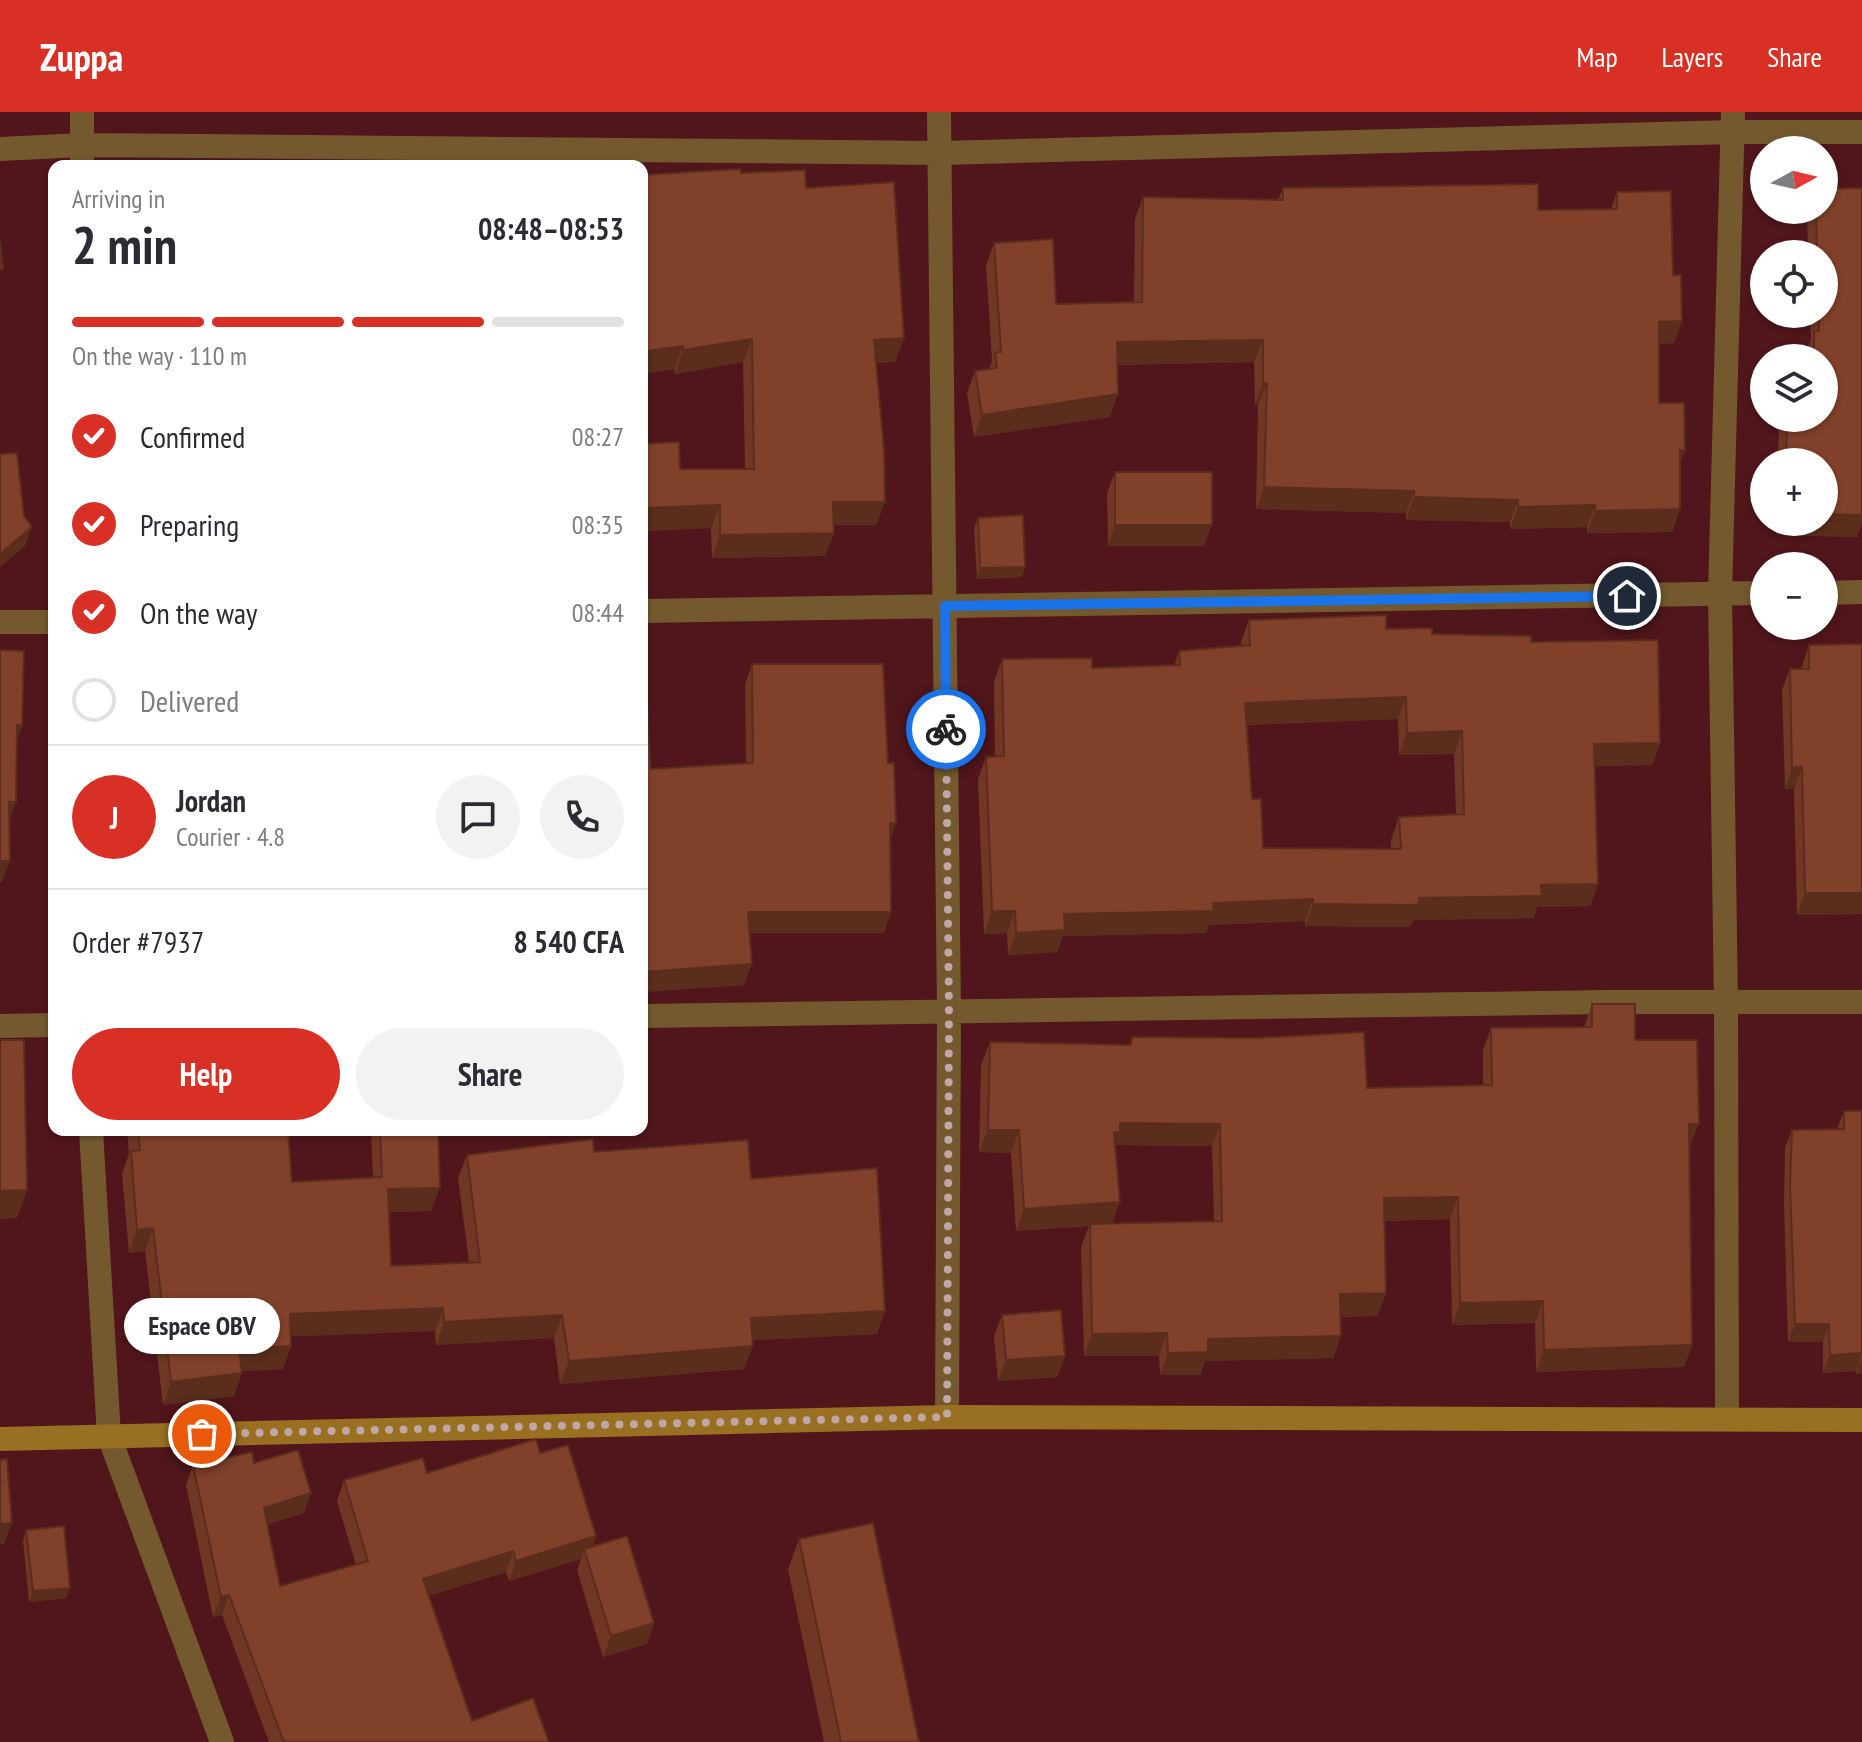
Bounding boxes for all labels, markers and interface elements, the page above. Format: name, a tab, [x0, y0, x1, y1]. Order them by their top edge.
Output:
text: Zuppa	[40, 32, 123, 81]
text: Map	[1576, 38, 1618, 75]
text: Layers	[1662, 38, 1723, 75]
text: Share	[1767, 38, 1822, 75]
north arrow	[1750, 136, 1838, 224]
map controls	[1750, 136, 1838, 640]
text: Arriving in	[72, 182, 165, 215]
text: 08:48–08:53	[478, 209, 624, 248]
text: 2 min	[72, 211, 177, 278]
button: locate	[1750, 240, 1838, 328]
text: On the way · 110 m	[72, 339, 247, 372]
button: layers	[1750, 344, 1838, 432]
icon: check	[72, 414, 116, 458]
text: Confirmed	[140, 417, 245, 456]
text: 08:27	[572, 420, 624, 453]
button: +	[1750, 448, 1838, 536]
icon: check	[72, 502, 116, 546]
text: Preparing	[140, 505, 239, 544]
text: 08:35	[572, 508, 624, 541]
button: −	[1750, 552, 1838, 640]
pin	[1593, 562, 1661, 630]
icon: home	[1605, 574, 1649, 618]
icon: check	[72, 590, 116, 634]
text: On the way	[140, 593, 257, 632]
text: 08:44	[572, 596, 624, 629]
text: Delivered	[140, 681, 239, 720]
courier	[906, 689, 986, 769]
icon: bike	[924, 707, 968, 751]
button: chat	[436, 775, 520, 859]
button: phone	[540, 775, 624, 859]
text: Jordan	[176, 781, 246, 820]
text: J	[110, 798, 118, 837]
text: Courier · 4.8	[176, 820, 285, 853]
text: Order #7937	[72, 922, 204, 961]
text: 8 540 CFA	[513, 922, 624, 961]
button: Help	[72, 1028, 340, 1120]
button: Share	[356, 1028, 624, 1120]
callout: Espace OBV	[124, 1298, 280, 1354]
text: Espace OBV	[148, 1309, 256, 1342]
pin	[168, 1400, 236, 1468]
icon: bag	[180, 1412, 224, 1456]

